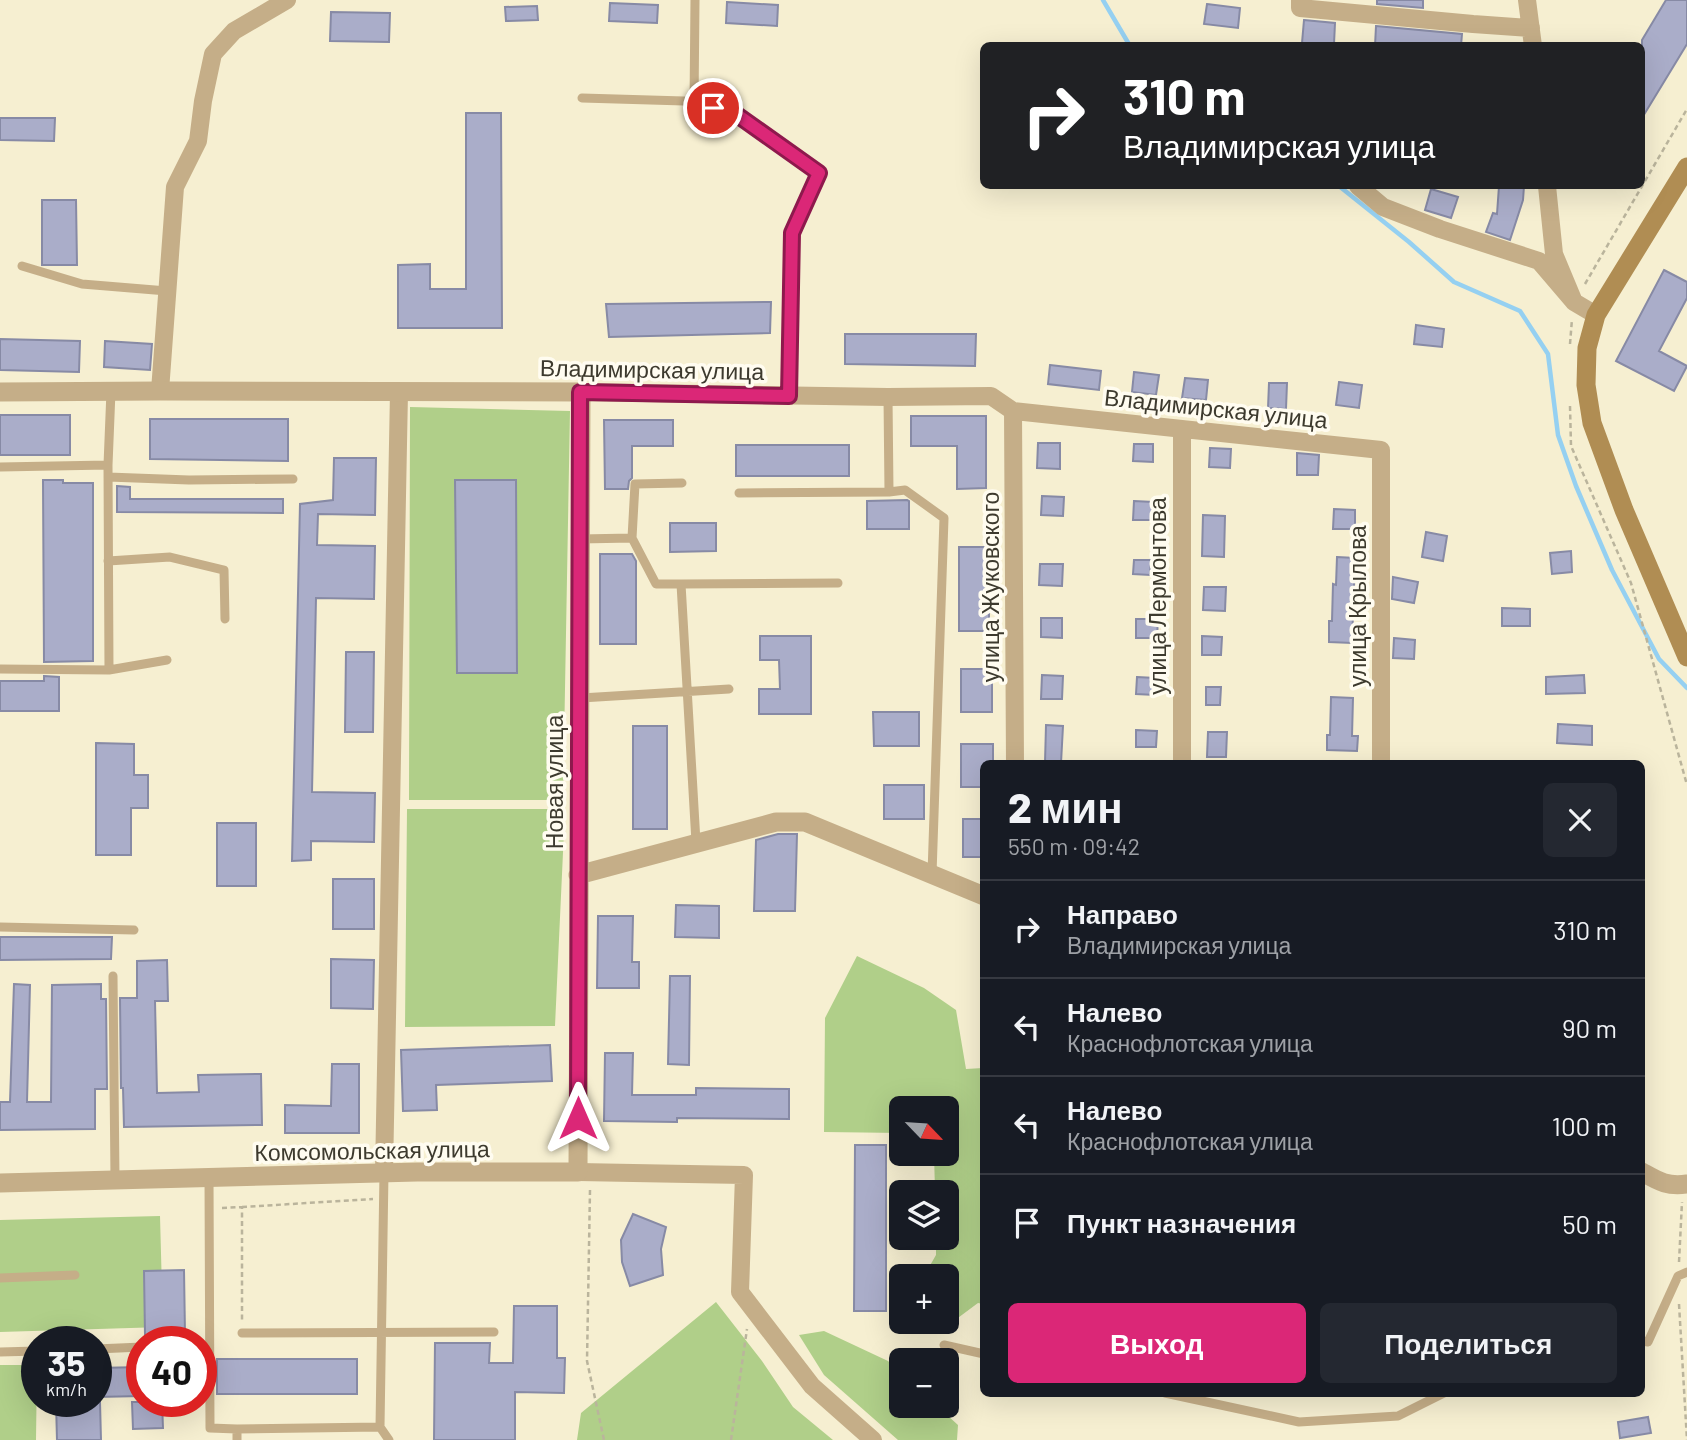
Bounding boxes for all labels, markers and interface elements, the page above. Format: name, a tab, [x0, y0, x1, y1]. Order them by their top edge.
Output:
text: 310 m	[1123, 66, 1245, 125]
icon: right	[1008, 70, 1099, 161]
pin	[683, 78, 743, 138]
icon: arrive	[694, 89, 732, 127]
text: Владимирская улица	[1123, 126, 1435, 164]
street label: Владимирская улица	[540, 353, 765, 385]
street label: Владимирская улица	[1103, 382, 1329, 434]
street label: улица Жуковского	[976, 492, 1004, 682]
street label: улица Лермонтова	[1143, 497, 1171, 695]
street label: улица Крылова	[1343, 525, 1371, 687]
street label: Новая улица	[540, 715, 568, 849]
text: 2 мин	[1008, 781, 1123, 831]
button: close	[1543, 783, 1617, 857]
text: 550 m · 09:42	[1008, 832, 1140, 860]
text: Направо	[1067, 898, 1178, 929]
icon: right	[1008, 910, 1046, 948]
text: 310 m	[1553, 914, 1617, 945]
text: Владимирская улица	[1067, 931, 1291, 959]
text: Налево	[1067, 996, 1162, 1027]
icon: left	[1008, 1008, 1046, 1046]
text: 90 m	[1562, 1012, 1617, 1043]
text: Краснофлотская улица	[1067, 1029, 1313, 1057]
position arrow	[541, 1081, 615, 1155]
text: Налево	[1067, 1094, 1162, 1125]
north arrow	[889, 1096, 959, 1166]
map controls	[889, 1096, 959, 1418]
icon: left	[1008, 1106, 1046, 1144]
text: 100 m	[1552, 1110, 1617, 1141]
text: Краснофлотская улица	[1067, 1127, 1313, 1155]
street label: Комсомольская улица	[254, 1134, 490, 1166]
button: layers	[889, 1180, 959, 1250]
icon: arrive	[1008, 1204, 1046, 1242]
text: Пункт назначения	[1067, 1207, 1296, 1238]
text: 50 m	[1562, 1208, 1617, 1239]
button: +	[889, 1264, 959, 1334]
button: Выход	[1008, 1303, 1306, 1383]
button: Поделиться	[1320, 1303, 1617, 1383]
speed limit sign: 40	[126, 1326, 217, 1417]
text: 35	[48, 1341, 85, 1383]
button: −	[889, 1348, 959, 1418]
text: km/h	[46, 1378, 87, 1400]

